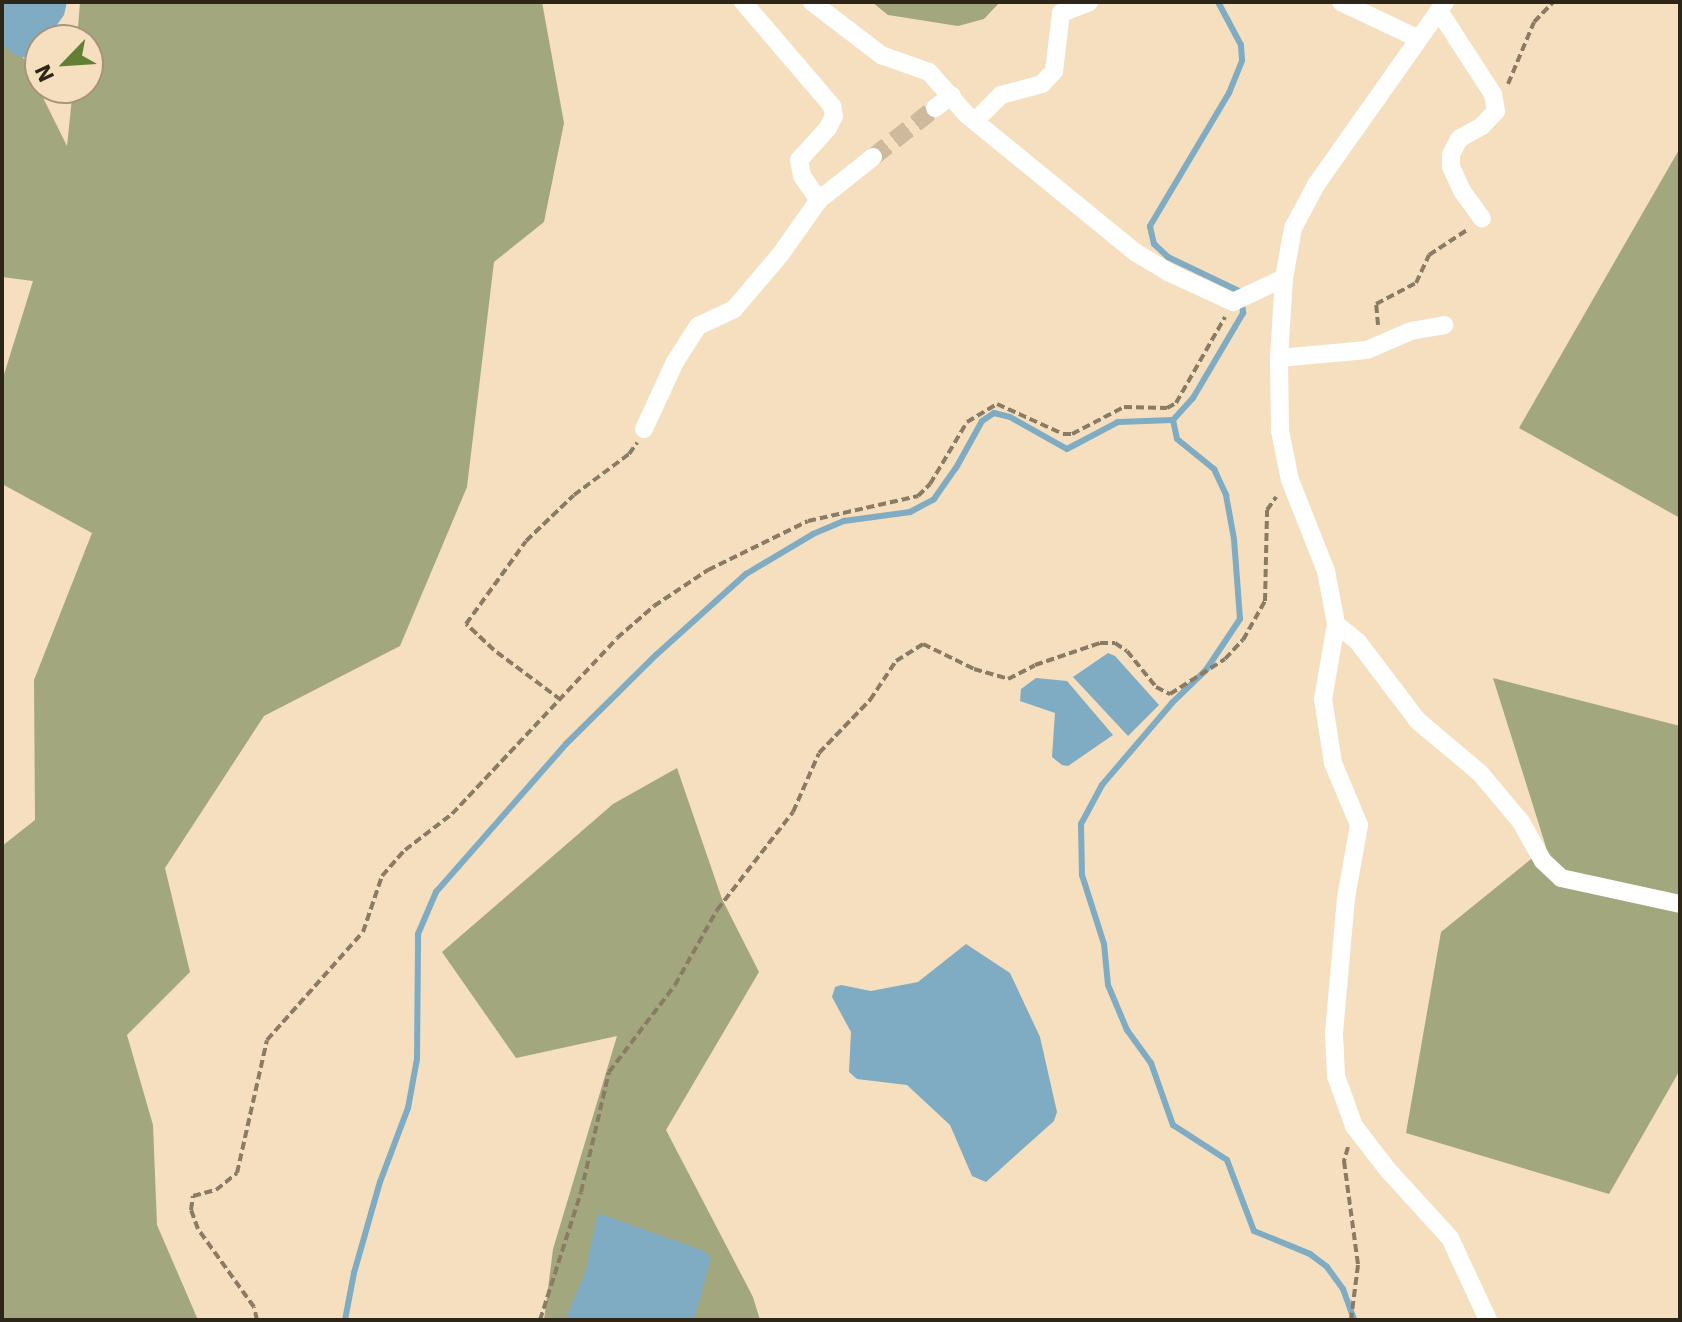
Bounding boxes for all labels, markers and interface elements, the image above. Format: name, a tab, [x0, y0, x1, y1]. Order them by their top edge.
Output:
north arrow	[24, 24, 104, 104]
text: N	[27, 60, 60, 87]

